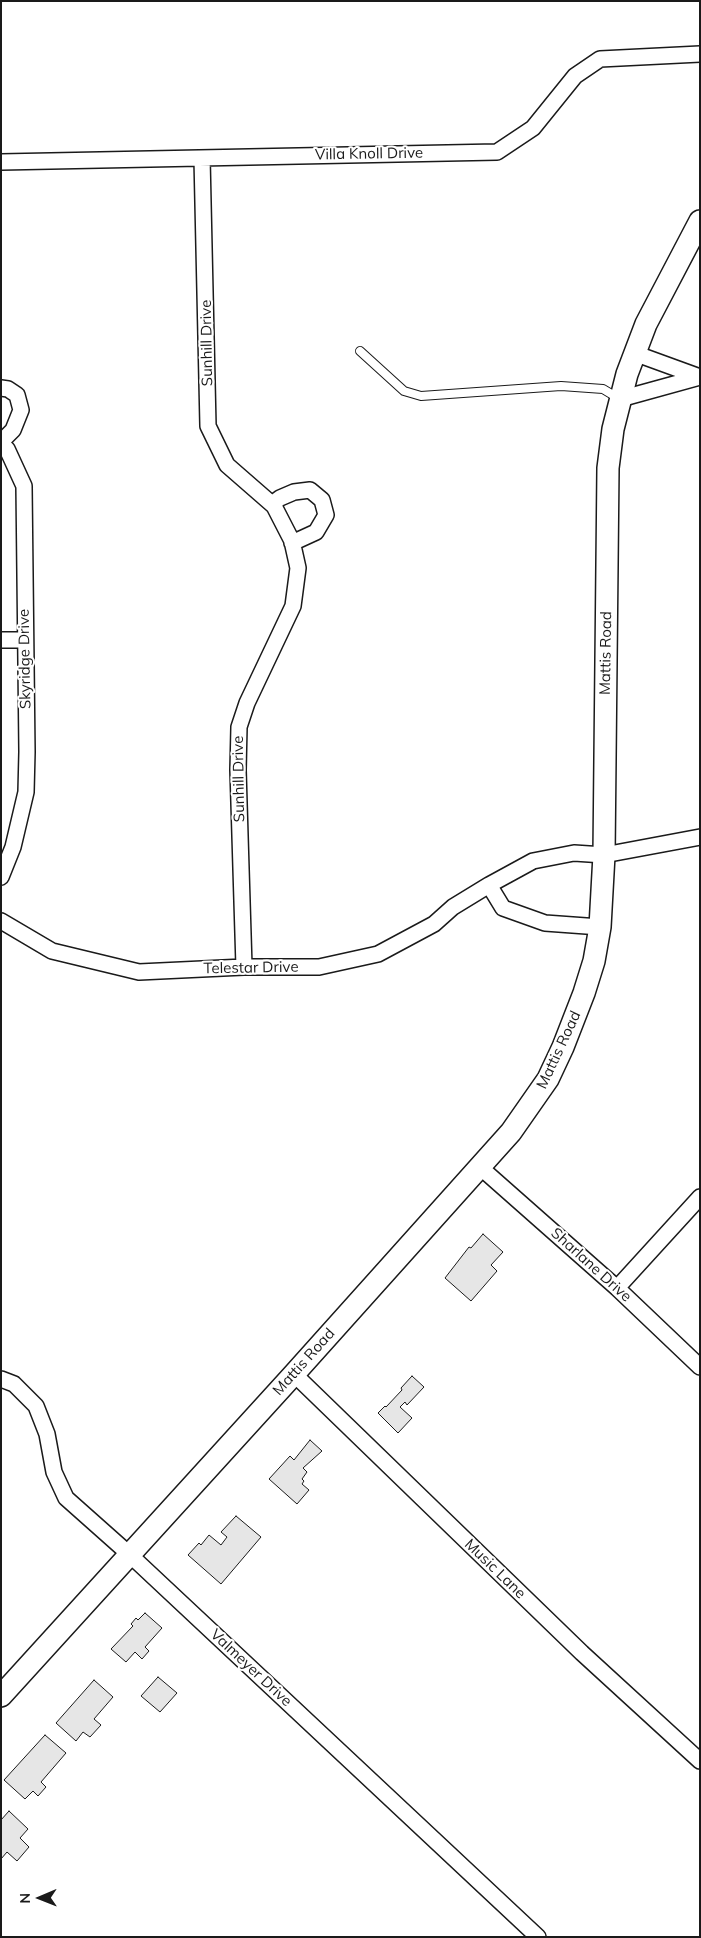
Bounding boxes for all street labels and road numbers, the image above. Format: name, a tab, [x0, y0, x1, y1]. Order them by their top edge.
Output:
street label: Villa Knoll Drive	[315, 144, 423, 164]
street label: Sunhill Drive	[197, 300, 217, 386]
street label: Skyridge Drive	[15, 609, 35, 709]
street label: Mattis Road	[596, 611, 616, 695]
street label: Sunhill Drive	[229, 736, 249, 822]
street label: Telestar Drive	[203, 958, 299, 978]
street label: Mattis Road	[533, 1008, 585, 1092]
street label: Sharlane Drive	[547, 1224, 635, 1306]
street label: Mattis Road	[269, 1325, 339, 1399]
street label: Music Lane	[461, 1535, 529, 1603]
street label: Valmeyer Drive	[206, 1626, 296, 1710]

